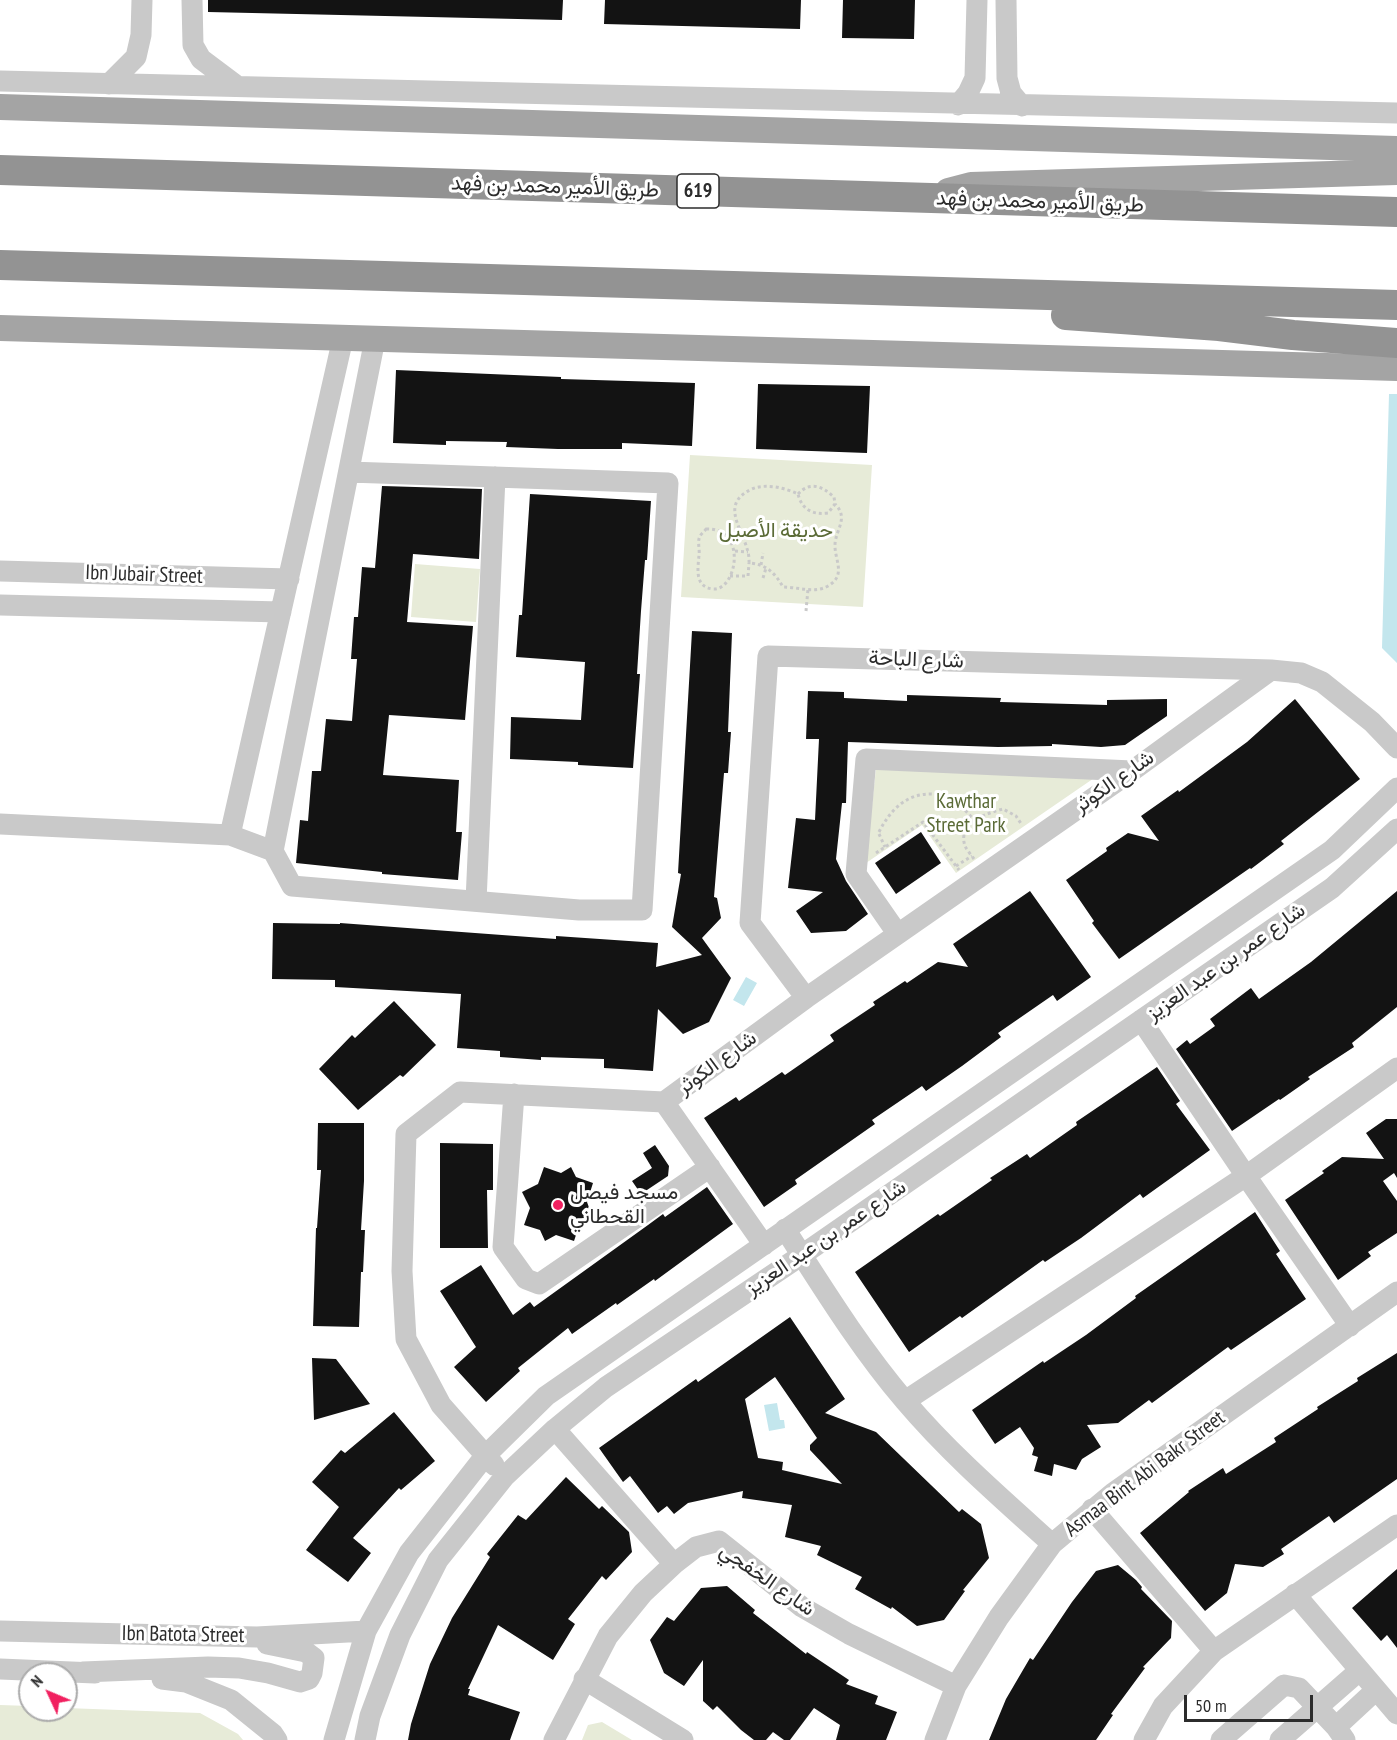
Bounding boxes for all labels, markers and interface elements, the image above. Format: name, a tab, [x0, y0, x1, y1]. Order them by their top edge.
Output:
street label: طريق الأمير محمد بن فهد	[451, 171, 659, 203]
road number: 619	[677, 174, 719, 208]
street label: طريق الأمير محمد بن فهد	[936, 186, 1144, 218]
park label: حديقة الأصيل	[719, 518, 833, 544]
street label: Ibn Jubair Street	[85, 560, 203, 590]
street label: شارع الباحة	[868, 646, 964, 674]
street label: شارع الكوثر	[1069, 745, 1159, 819]
park label: Kawthar Street Park	[926, 789, 1006, 839]
street label: شارع عمر بن عبد العزيز	[1142, 898, 1310, 1026]
street label: شارع الكوثر	[672, 1026, 762, 1100]
street label: شارع عمر بن عبد العزيز	[741, 1175, 911, 1301]
place label: مسجد فيصل القحطاني	[570, 1180, 678, 1230]
marker: مسجد فيصل القحطاني	[551, 1198, 565, 1212]
street label: Asmaa Bint Abi Bakr Street	[1060, 1406, 1230, 1542]
street label: شارع الخفجي	[715, 1538, 819, 1622]
street label: Ibn Batota Street	[121, 1621, 245, 1649]
north arrow	[18, 1662, 78, 1722]
text: N	[26, 1671, 47, 1691]
scale bar	[1187, 1683, 1316, 1721]
text: 50 m	[1195, 1694, 1227, 1717]

